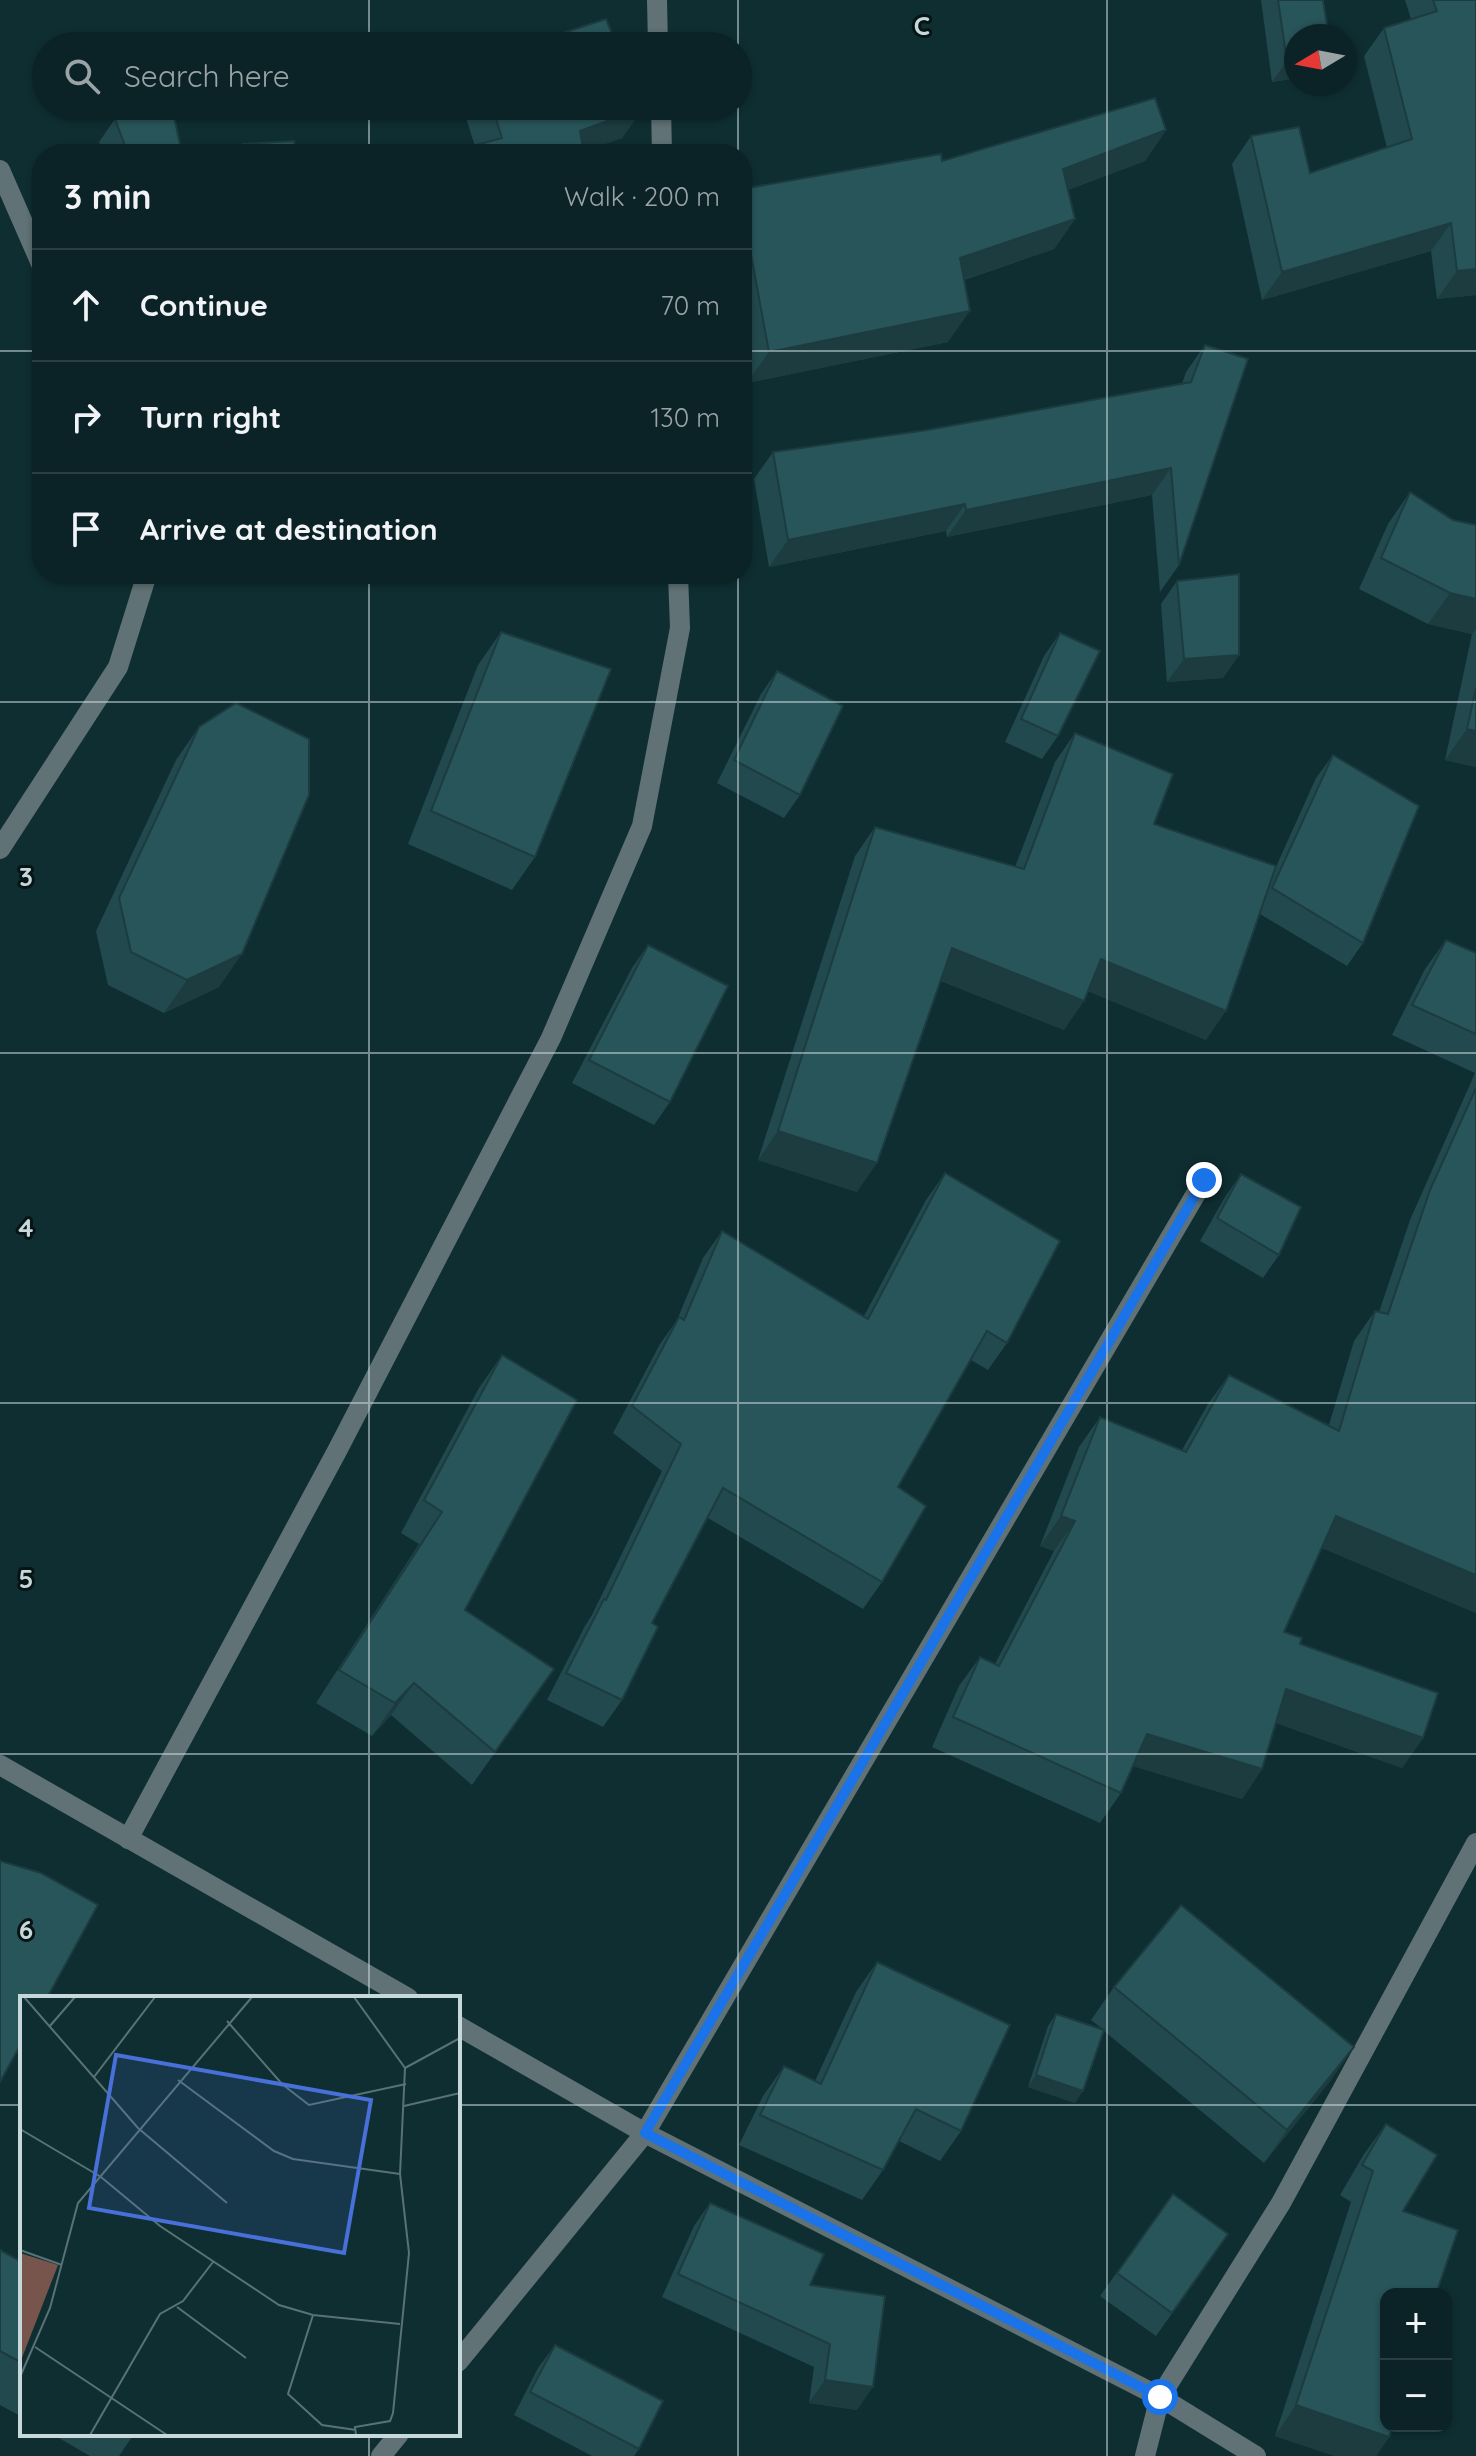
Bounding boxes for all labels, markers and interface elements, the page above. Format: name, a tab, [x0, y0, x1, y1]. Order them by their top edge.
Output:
text: C	[914, 9, 930, 42]
north arrow	[1284, 24, 1356, 96]
search box	[32, 32, 752, 120]
icon: search	[60, 54, 104, 98]
text: Search here	[124, 57, 290, 95]
text: 3 min	[64, 175, 151, 218]
text: Walk · 200 m	[564, 180, 720, 213]
icon: ahead	[64, 283, 108, 327]
text: Continue	[140, 286, 268, 324]
text: 70 m	[660, 289, 720, 322]
icon: right	[64, 395, 108, 439]
text: Turn right	[140, 398, 281, 436]
text: 130 m	[650, 401, 720, 434]
icon: arrive	[64, 507, 108, 551]
text: Arrive at destination	[140, 510, 438, 548]
text: 3	[19, 860, 33, 893]
route end	[1186, 1162, 1222, 1198]
text: 4	[18, 1211, 34, 1244]
text: 5	[19, 1562, 33, 1595]
text: 6	[19, 1913, 33, 1946]
inset map	[20, 1996, 460, 2436]
map controls	[1380, 2288, 1452, 2432]
button: +	[1380, 2288, 1452, 2360]
button: −	[1380, 2360, 1452, 2432]
route start	[1142, 2379, 1178, 2415]

